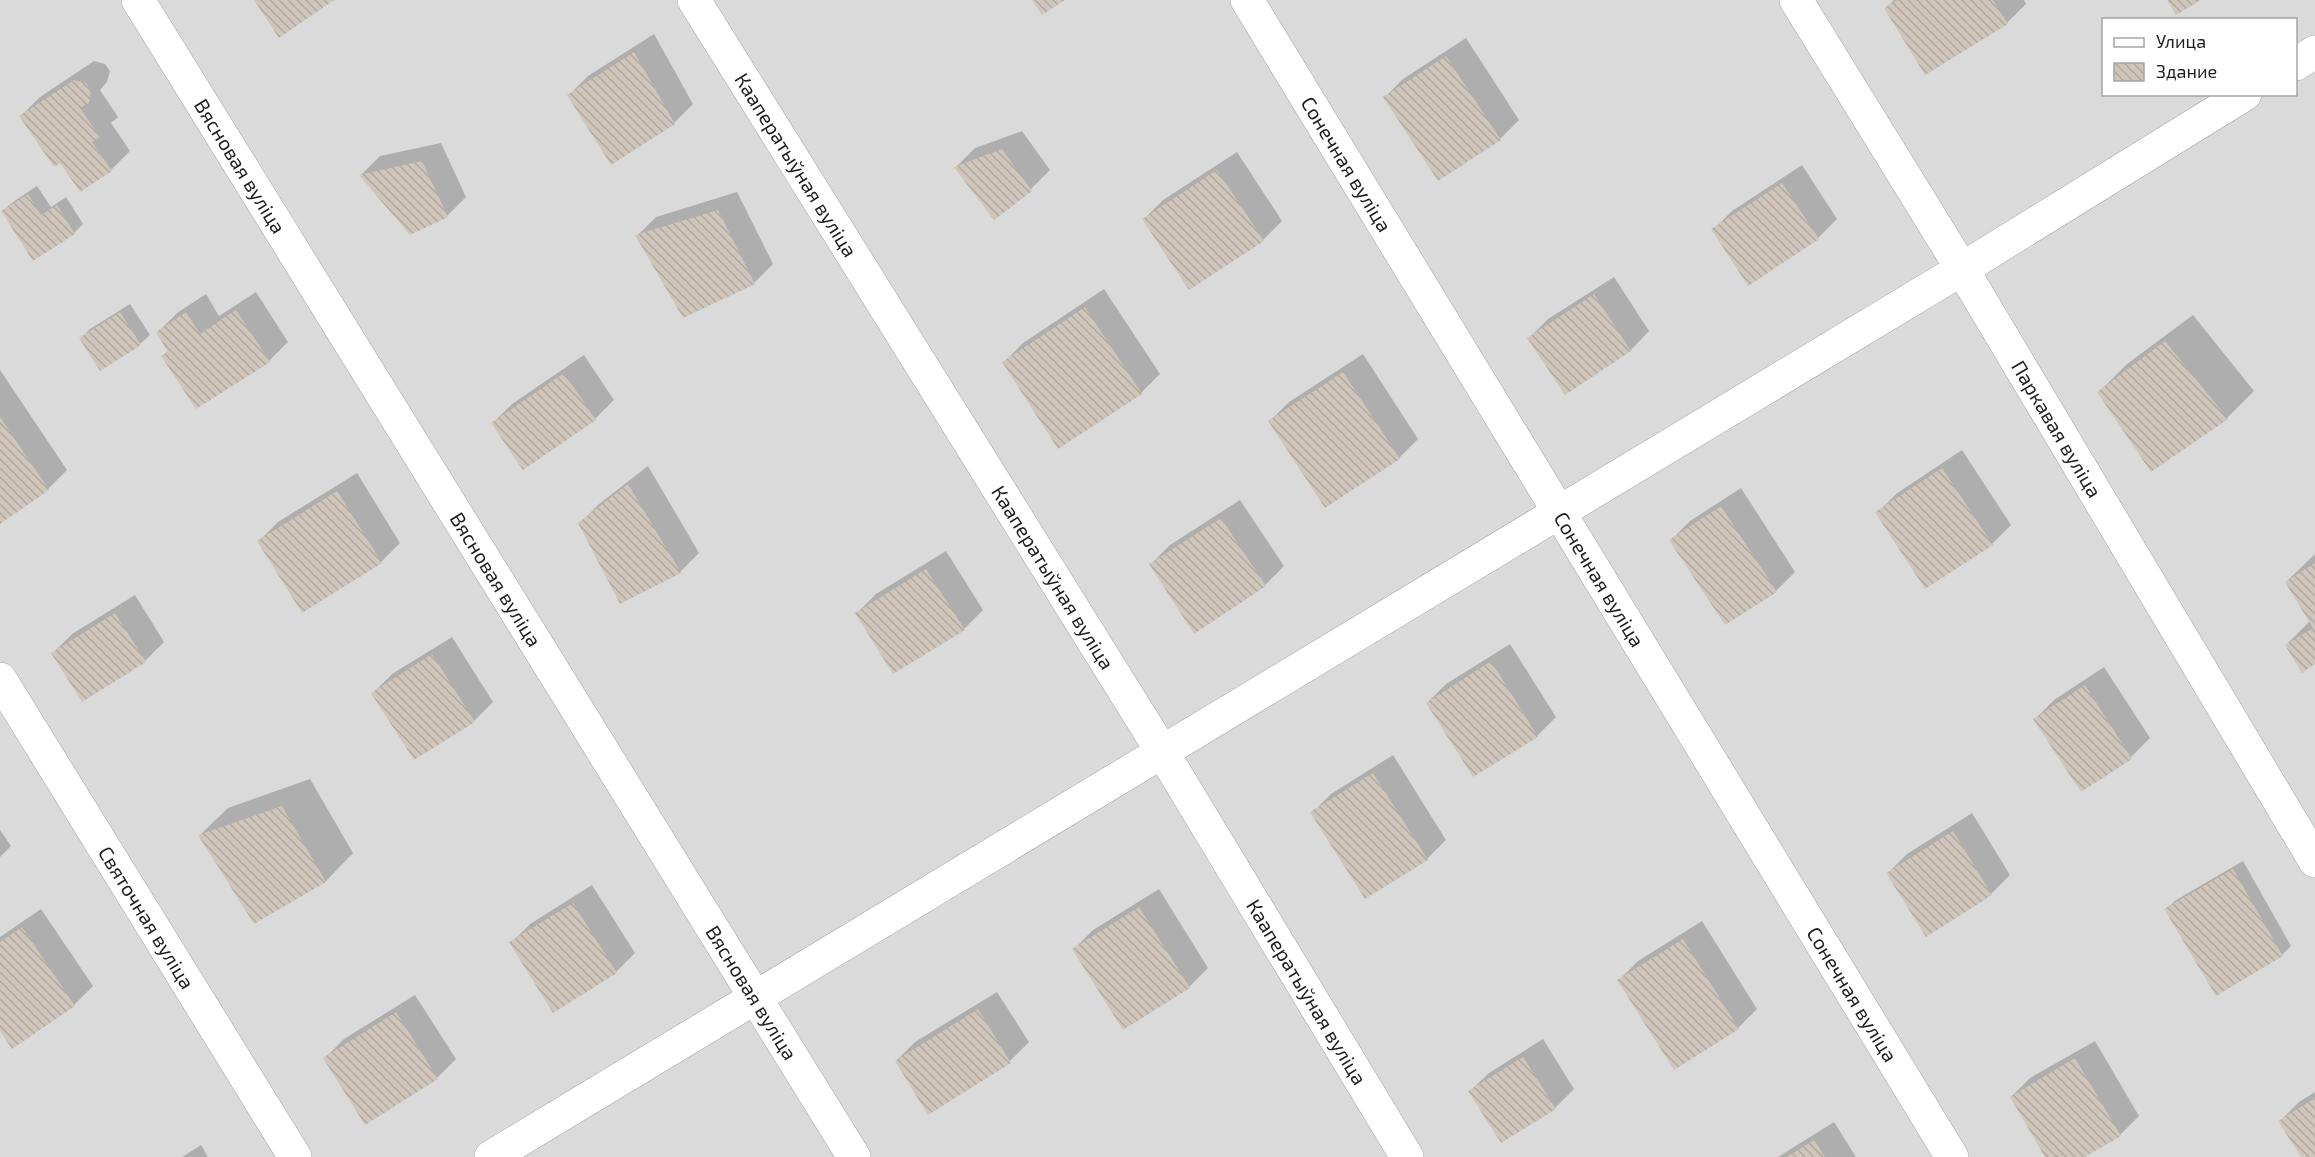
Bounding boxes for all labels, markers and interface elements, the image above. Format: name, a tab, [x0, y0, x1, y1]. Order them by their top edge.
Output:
legend	[2102, 18, 2297, 96]
text: Улица	[2156, 30, 2206, 52]
text: Здание	[2156, 60, 2217, 82]
street label: Кааператыўная вуліца	[730, 68, 863, 261]
street label: Сонечная вуліца	[1297, 92, 1397, 236]
street label: Вясновая вуліца	[190, 94, 291, 238]
street label: Паркавая вуліца	[2007, 356, 2107, 502]
street label: Кааператыўная вуліца	[987, 481, 1120, 674]
street label: Вясновая вуліца	[446, 507, 547, 651]
street label: Сонечная вуліца	[1549, 507, 1650, 651]
street label: Святочная вуліца	[94, 842, 200, 993]
street label: Кааператыўная вуліца	[1242, 895, 1372, 1089]
street label: Вясновая вуліца	[701, 921, 803, 1064]
street label: Сонечная вуліца	[1802, 922, 1903, 1066]

